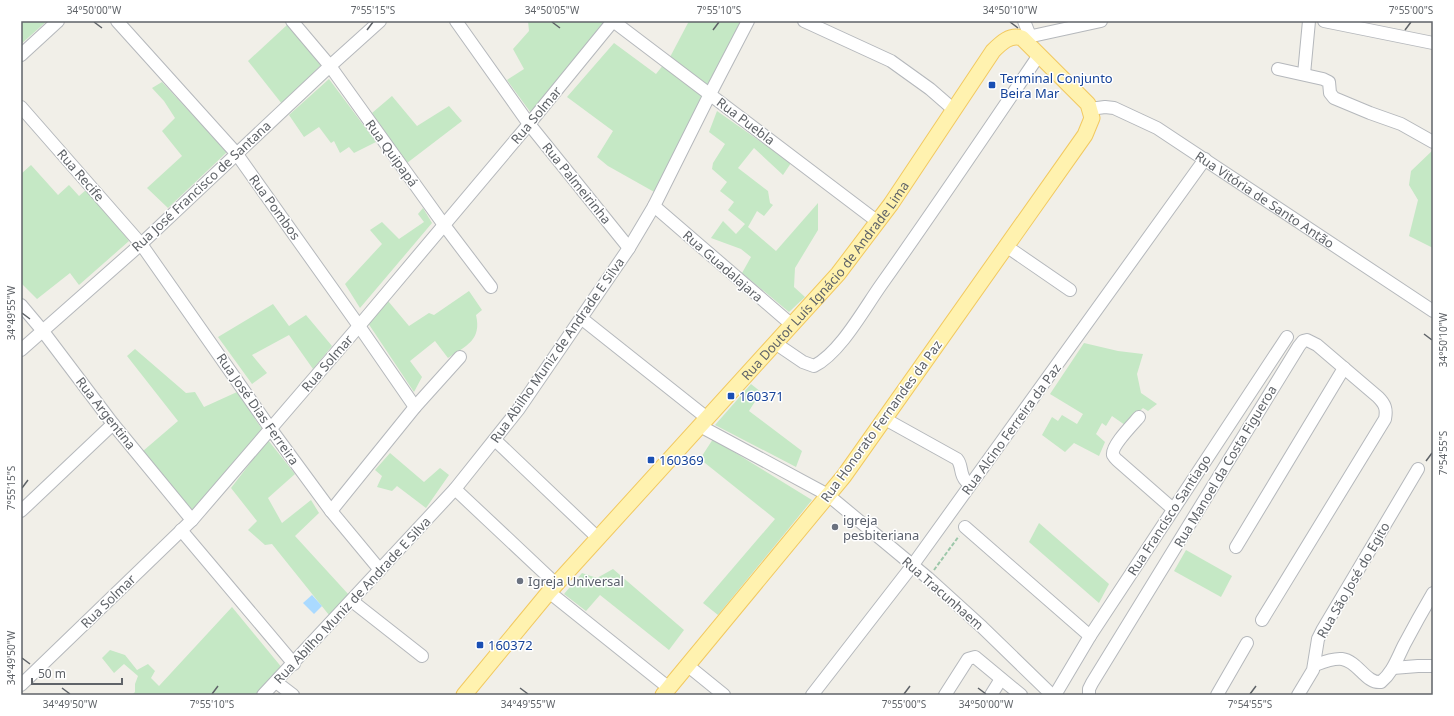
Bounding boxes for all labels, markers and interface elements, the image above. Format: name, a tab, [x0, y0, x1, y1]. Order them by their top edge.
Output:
text: 34°50'00"W	[67, 3, 122, 17]
text: 7°55'15"S	[351, 3, 396, 17]
text: 34°50'05"W	[525, 3, 580, 17]
text: 7°55'10"S	[697, 3, 742, 17]
text: 34°50'10"W	[983, 3, 1038, 17]
text: 7°55'00"S	[1389, 3, 1434, 17]
place label: Terminal Conjunto Beira Mar	[1000, 69, 1113, 102]
marker: Terminal Conjunto Beira Mar	[987, 80, 997, 90]
street label: Rua Solmar	[507, 82, 566, 148]
street label: Rua Puebla	[713, 93, 779, 149]
street label: Rua Quipapá	[362, 116, 422, 190]
street label: Rua José Francisco de Santana	[128, 117, 274, 255]
street label: Rua Palmeirinha	[538, 138, 616, 228]
street label: Rua Recife	[53, 145, 109, 205]
street label: Rua Vitória de Santo Antão	[1192, 147, 1338, 252]
street label: Rua Pombos	[245, 171, 305, 243]
street label: Rua Doutor Luís Ignácio de Andrade Lima	[737, 177, 913, 384]
street label: Rua Guadalajara	[679, 226, 767, 306]
street label: Rua Abilho Muniz de Andrade E Silva	[486, 254, 628, 446]
text: 34°49'55"W	[4, 285, 18, 340]
text: 34°50'10"W	[1436, 312, 1450, 367]
street label: Rua Solmar	[297, 330, 357, 395]
street label: Rua Honorato Fernandes da Paz	[816, 336, 946, 506]
street label: Rua José Dias Ferreira	[213, 350, 303, 468]
street label: Rua Alcino Ferreira da Paz	[957, 360, 1065, 498]
street label: Rua Argentina	[72, 373, 140, 453]
street label: Rua Manoel da Costa Figueroa	[1169, 382, 1281, 550]
place label: 160371	[739, 387, 784, 405]
marker: 160371	[726, 391, 736, 401]
text: 7°54'55"S	[1436, 430, 1450, 475]
place label: 160369	[659, 451, 704, 469]
street label: Rua Francisco Santiago	[1123, 451, 1215, 579]
marker: 160369	[646, 455, 656, 465]
text: 7°55'15"S	[4, 465, 18, 510]
place label: igreja pesbiteriana	[843, 511, 919, 544]
street label: Rua Abilho Muniz de Andrade E Silva	[270, 513, 434, 687]
street label: Rua São José do Egito	[1312, 519, 1394, 641]
marker: igreja pesbiteriana	[830, 522, 840, 532]
street label: Rua Tracunhaem	[898, 552, 988, 634]
street label: Rua Solmar	[77, 570, 140, 632]
place label: Igreja Universal	[528, 572, 624, 590]
marker: Igreja Universal	[515, 576, 525, 586]
text: 34°49'50"W	[4, 630, 18, 685]
place label: 160372	[488, 636, 533, 654]
marker: 160372	[475, 640, 485, 650]
scale bar	[32, 660, 122, 686]
text: 50 m	[38, 665, 66, 682]
text: 34°49'50"W	[43, 697, 98, 711]
text: 7°55'10"S	[190, 697, 235, 711]
text: 34°49'55"W	[501, 697, 556, 711]
text: 7°55'00"S	[882, 697, 927, 711]
text: 34°50'00"W	[959, 697, 1014, 711]
text: 7°54'55"S	[1228, 697, 1273, 711]

